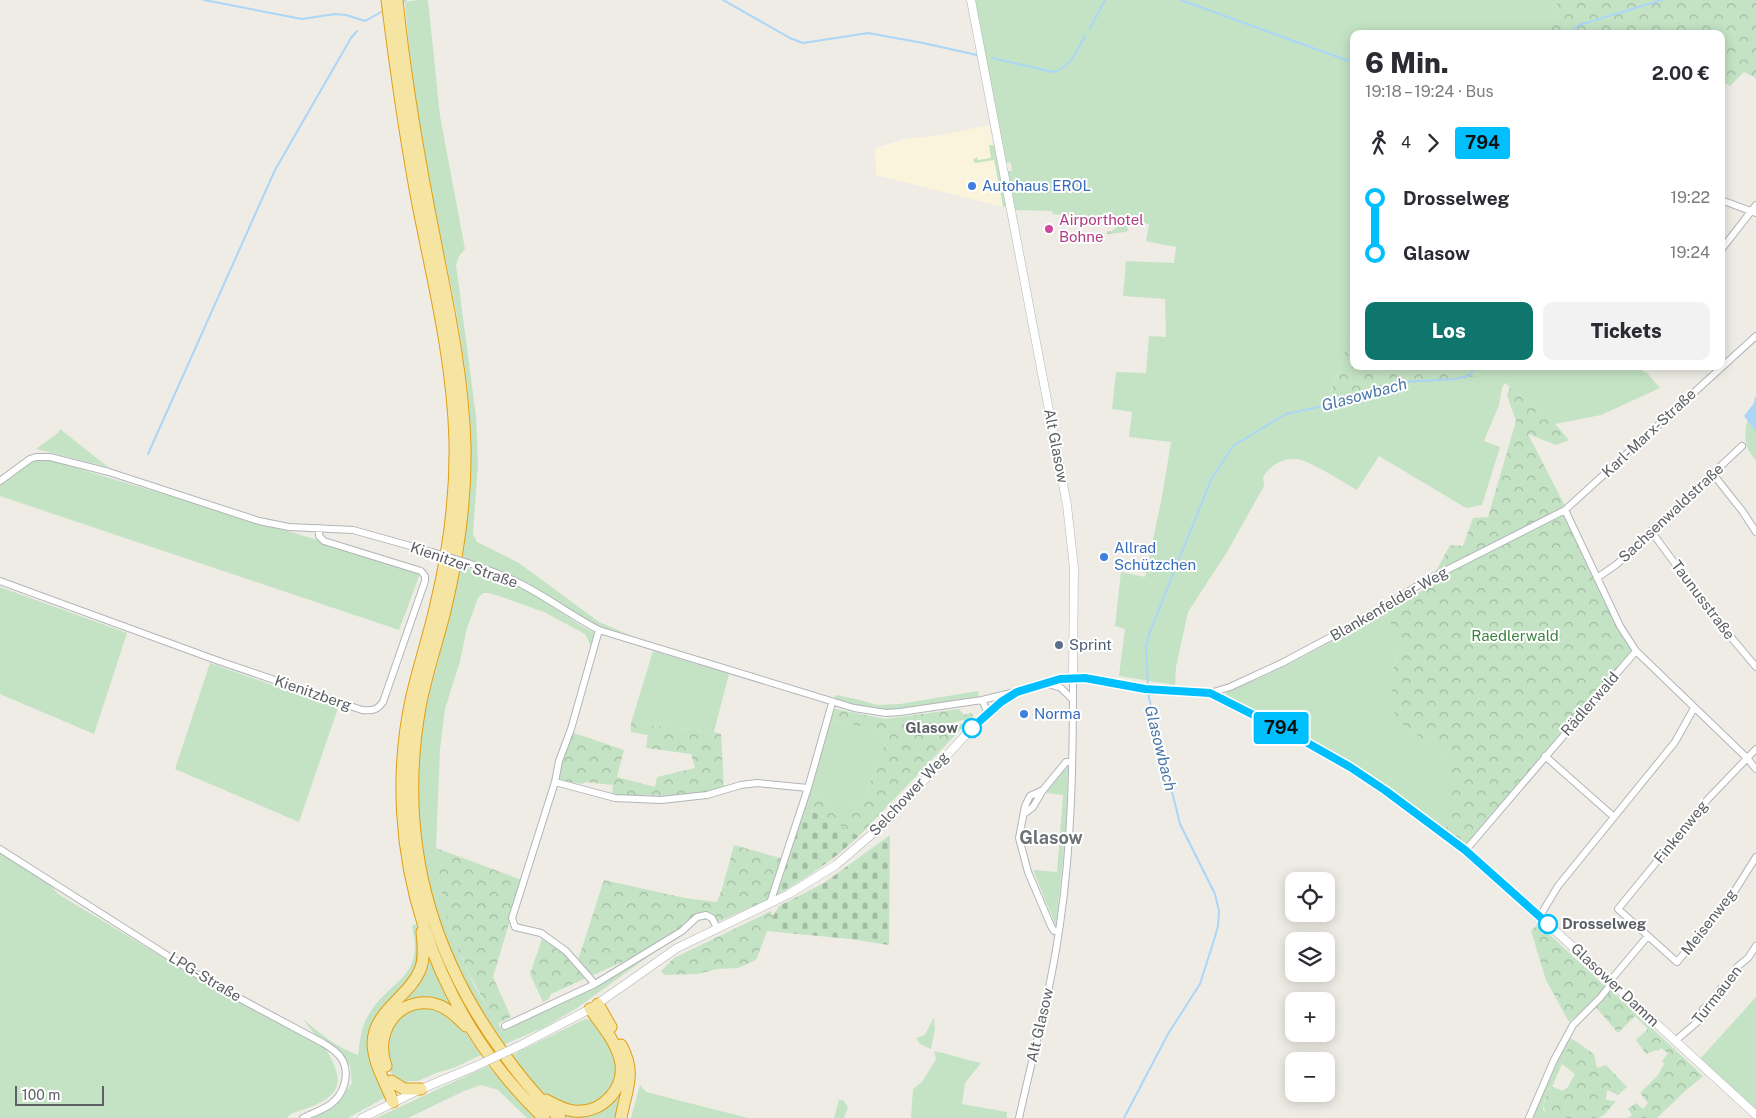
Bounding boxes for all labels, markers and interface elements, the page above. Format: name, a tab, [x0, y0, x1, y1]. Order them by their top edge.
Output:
text: 6 Min.	[1365, 46, 1449, 79]
text: 2.00 €	[1652, 62, 1710, 84]
text: 19:18 – 19:24 · Bus	[1365, 82, 1494, 101]
icon: walk	[1365, 129, 1393, 157]
icon: forward	[1419, 129, 1447, 157]
text: 794	[1465, 132, 1500, 153]
text: 4	[1401, 133, 1411, 152]
place label: Autohaus EROL	[982, 177, 1091, 194]
marker: Autohaus EROL	[966, 180, 978, 192]
text: Drosselweg	[1403, 187, 1510, 209]
text: 19:22	[1670, 188, 1710, 207]
place label: Airporthotel Bohne	[1059, 211, 1144, 245]
marker: Airporthotel Bohne	[1043, 223, 1055, 235]
text: Glasow	[1403, 242, 1470, 264]
text: 19:24	[1670, 243, 1710, 262]
button: Los	[1365, 302, 1533, 360]
button: Tickets	[1543, 302, 1710, 360]
water label: Glasowbach	[1319, 374, 1409, 415]
street label: Karl-Marx-Straße	[1598, 385, 1699, 480]
street label: Alt Glasow	[1041, 407, 1072, 485]
street label: Sachsenwaldstraße	[1615, 460, 1726, 566]
street label: Kienitzer Straße	[408, 538, 520, 591]
place label: Allrad Schützchen	[1114, 539, 1196, 573]
marker: Allrad Schützchen	[1098, 551, 1110, 563]
street label: Taunusstraße	[1668, 557, 1739, 643]
street label: Blankenfelder Weg	[1327, 563, 1451, 644]
park label: Raedlerwald	[1471, 627, 1559, 644]
place label: Sprint	[1069, 636, 1112, 653]
marker: Sprint	[1053, 639, 1065, 651]
street label: Rädlerwald	[1557, 668, 1622, 739]
street label: Kienitzberg	[272, 671, 354, 714]
water label: Glasowbach	[1141, 703, 1180, 793]
place label: Norma	[1034, 705, 1081, 722]
marker: Norma	[1018, 708, 1030, 720]
line badge: 794	[1252, 712, 1310, 744]
text: 794	[1264, 717, 1298, 738]
marker: Glasow	[962, 718, 982, 738]
place label: Glasow	[905, 719, 958, 736]
street label: Selchower Weg	[865, 748, 952, 839]
street label: Finkenweg	[1650, 797, 1711, 866]
district label: Glasow	[1019, 827, 1083, 848]
map controls	[1285, 872, 1335, 1102]
button: locate	[1285, 872, 1335, 922]
street label: Meisenweg	[1678, 885, 1740, 958]
marker: Drosselweg	[1538, 914, 1558, 934]
place label: Drosselweg	[1562, 915, 1647, 932]
button: layers	[1285, 932, 1335, 982]
street label: Glasower Damm	[1568, 940, 1663, 1030]
street label: LPG-Straße	[166, 948, 245, 1005]
street label: Turmauen	[1688, 962, 1745, 1027]
street label: Alt Glasow	[1023, 986, 1056, 1064]
button: +	[1285, 992, 1335, 1042]
button: −	[1285, 1052, 1335, 1102]
scale bar	[15, 1083, 104, 1106]
text: 100 m	[22, 1087, 60, 1103]

